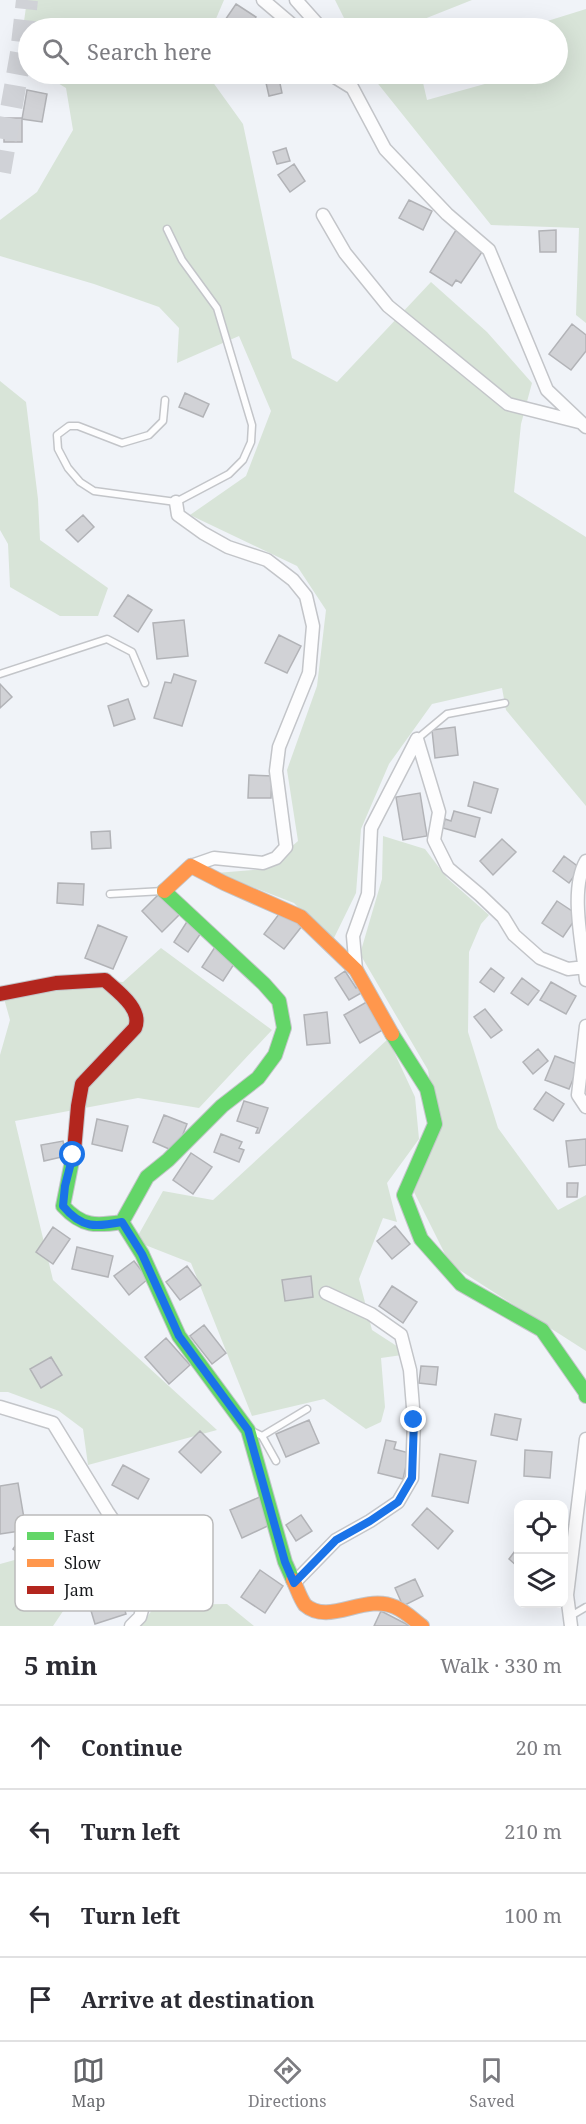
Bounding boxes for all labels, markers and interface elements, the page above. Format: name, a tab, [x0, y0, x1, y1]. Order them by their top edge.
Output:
search box	[18, 18, 568, 84]
icon: search	[39, 35, 72, 68]
text: Search here	[87, 36, 212, 66]
route start	[59, 1141, 85, 1167]
route end	[400, 1406, 426, 1432]
map controls	[514, 1500, 568, 1608]
button: locate	[514, 1500, 568, 1554]
legend	[15, 1515, 213, 1611]
text: Fast	[64, 1525, 95, 1547]
text: Slow	[64, 1552, 101, 1574]
button: layers	[514, 1554, 568, 1608]
text: Jam	[63, 1579, 94, 1601]
text: 5 min	[24, 1647, 98, 1683]
text: Walk · 330 m	[440, 1652, 562, 1679]
icon: ahead	[24, 1731, 57, 1764]
text: Continue	[81, 1732, 183, 1762]
text: 20 m	[516, 1734, 562, 1761]
icon: left	[24, 1815, 57, 1848]
text: Turn left	[81, 1816, 180, 1846]
text: 210 m	[504, 1818, 562, 1845]
icon: left	[24, 1899, 57, 1932]
text: Turn left	[81, 1900, 180, 1930]
text: 100 m	[504, 1902, 562, 1929]
icon: arrive	[24, 1983, 57, 2016]
text: Arrive at destination	[81, 1984, 315, 2014]
tab: Map	[71, 2054, 105, 2112]
tab: Directions	[248, 2054, 326, 2112]
tab: Saved	[469, 2054, 515, 2112]

